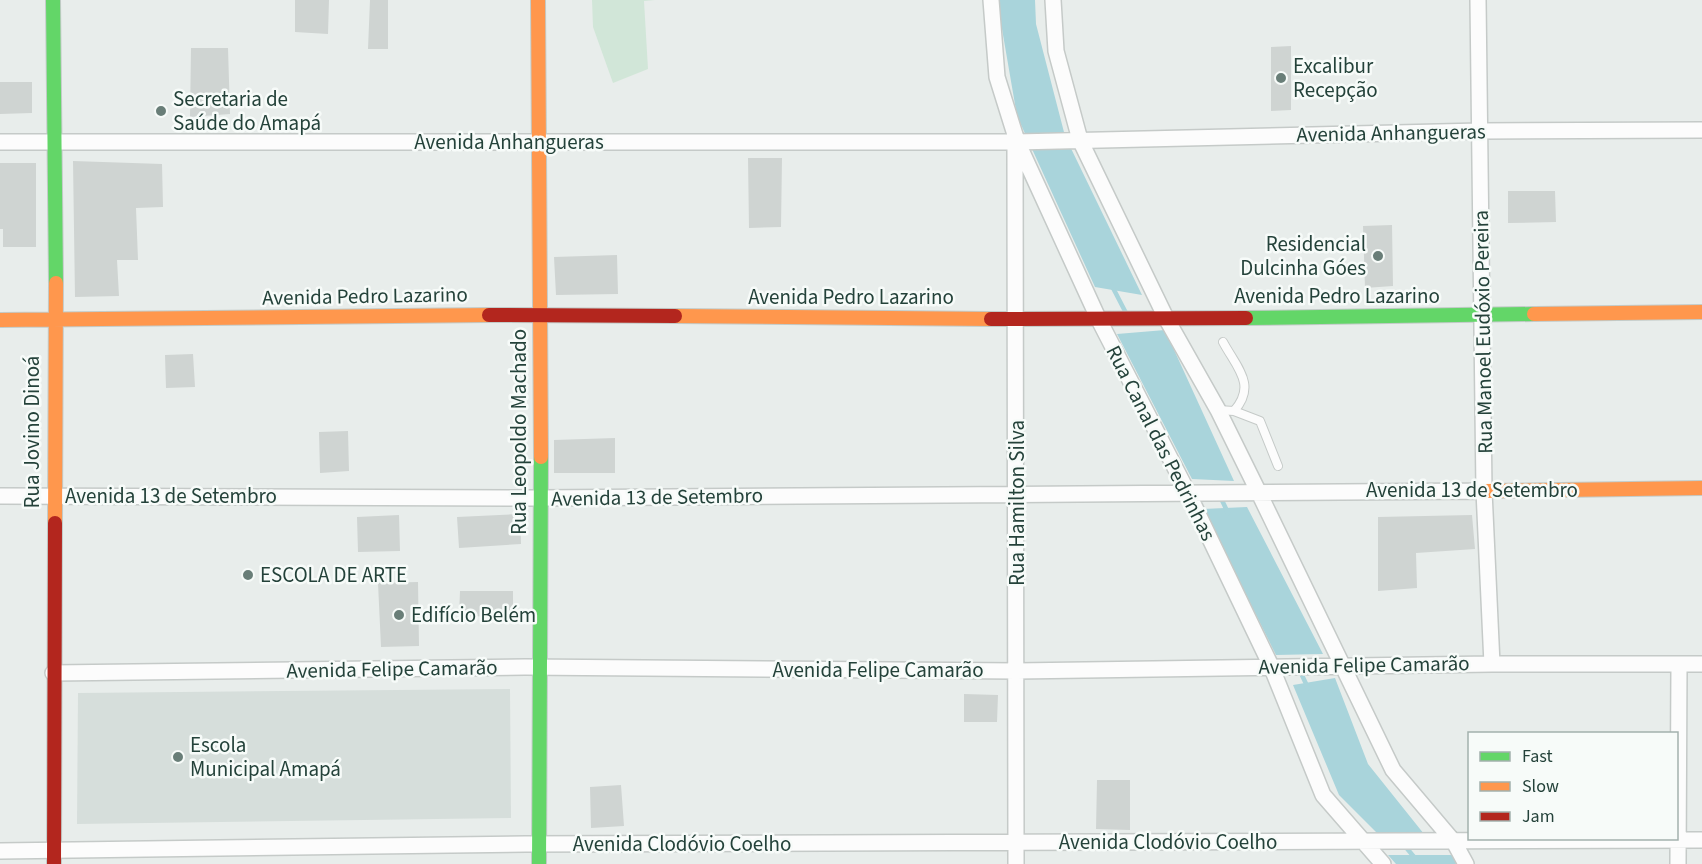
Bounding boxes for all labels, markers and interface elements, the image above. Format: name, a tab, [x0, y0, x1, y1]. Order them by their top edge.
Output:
place label: Excalibur Recepção	[1293, 51, 1378, 105]
marker: Excalibur Recepção	[1274, 71, 1288, 85]
place label: Secretaria de Saúde do Amapá	[173, 84, 321, 138]
marker: Secretaria de Saúde do Amapá	[154, 104, 168, 118]
street label: Avenida Anhangueras	[1296, 116, 1486, 150]
street label: Avenida Anhangueras	[414, 127, 604, 157]
street label: Rua Manoel Eudóxio Pereira	[1466, 210, 1500, 454]
place label: Residencial Dulcinha Góes	[1240, 229, 1366, 283]
marker: Residencial Dulcinha Góes	[1371, 249, 1385, 263]
street label: Avenida Pedro Lazarino	[262, 279, 468, 313]
street label: Avenida Pedro Lazarino	[1234, 281, 1440, 311]
street label: Avenida Pedro Lazarino	[748, 282, 954, 312]
street label: Rua Leopoldo Machado	[504, 329, 534, 535]
street label: Rua Canal das Pedrinhas	[1099, 340, 1223, 546]
street label: Rua Jovino Dinoá	[17, 356, 47, 508]
street label: Rua Hamilton Silva	[1002, 420, 1032, 586]
street label: Avenida 13 de Setembro	[1366, 475, 1578, 505]
street label: Avenida 13 de Setembro	[551, 480, 763, 514]
street label: Avenida 13 de Setembro	[65, 481, 277, 511]
place label: ESCOLA DE ARTE	[260, 560, 407, 590]
marker: ESCOLA DE ARTE	[241, 568, 255, 582]
place label: Edifício Belém	[411, 600, 536, 630]
marker: Edifício Belém	[392, 608, 406, 622]
street label: Avenida Felipe Camarão	[1258, 648, 1470, 682]
street label: Avenida Felipe Camarão	[286, 652, 498, 686]
street label: Avenida Felipe Camarão	[772, 655, 984, 685]
place label: Escola Municipal Amapá	[190, 730, 341, 784]
legend	[1468, 732, 1678, 840]
text: Fast	[1522, 744, 1553, 769]
marker: Escola Municipal Amapá	[171, 750, 185, 764]
text: Slow	[1522, 774, 1559, 799]
text: Jam	[1522, 804, 1555, 829]
street label: Avenida Clodóvio Coelho	[1059, 827, 1277, 857]
street label: Avenida Clodóvio Coelho	[573, 829, 791, 859]

